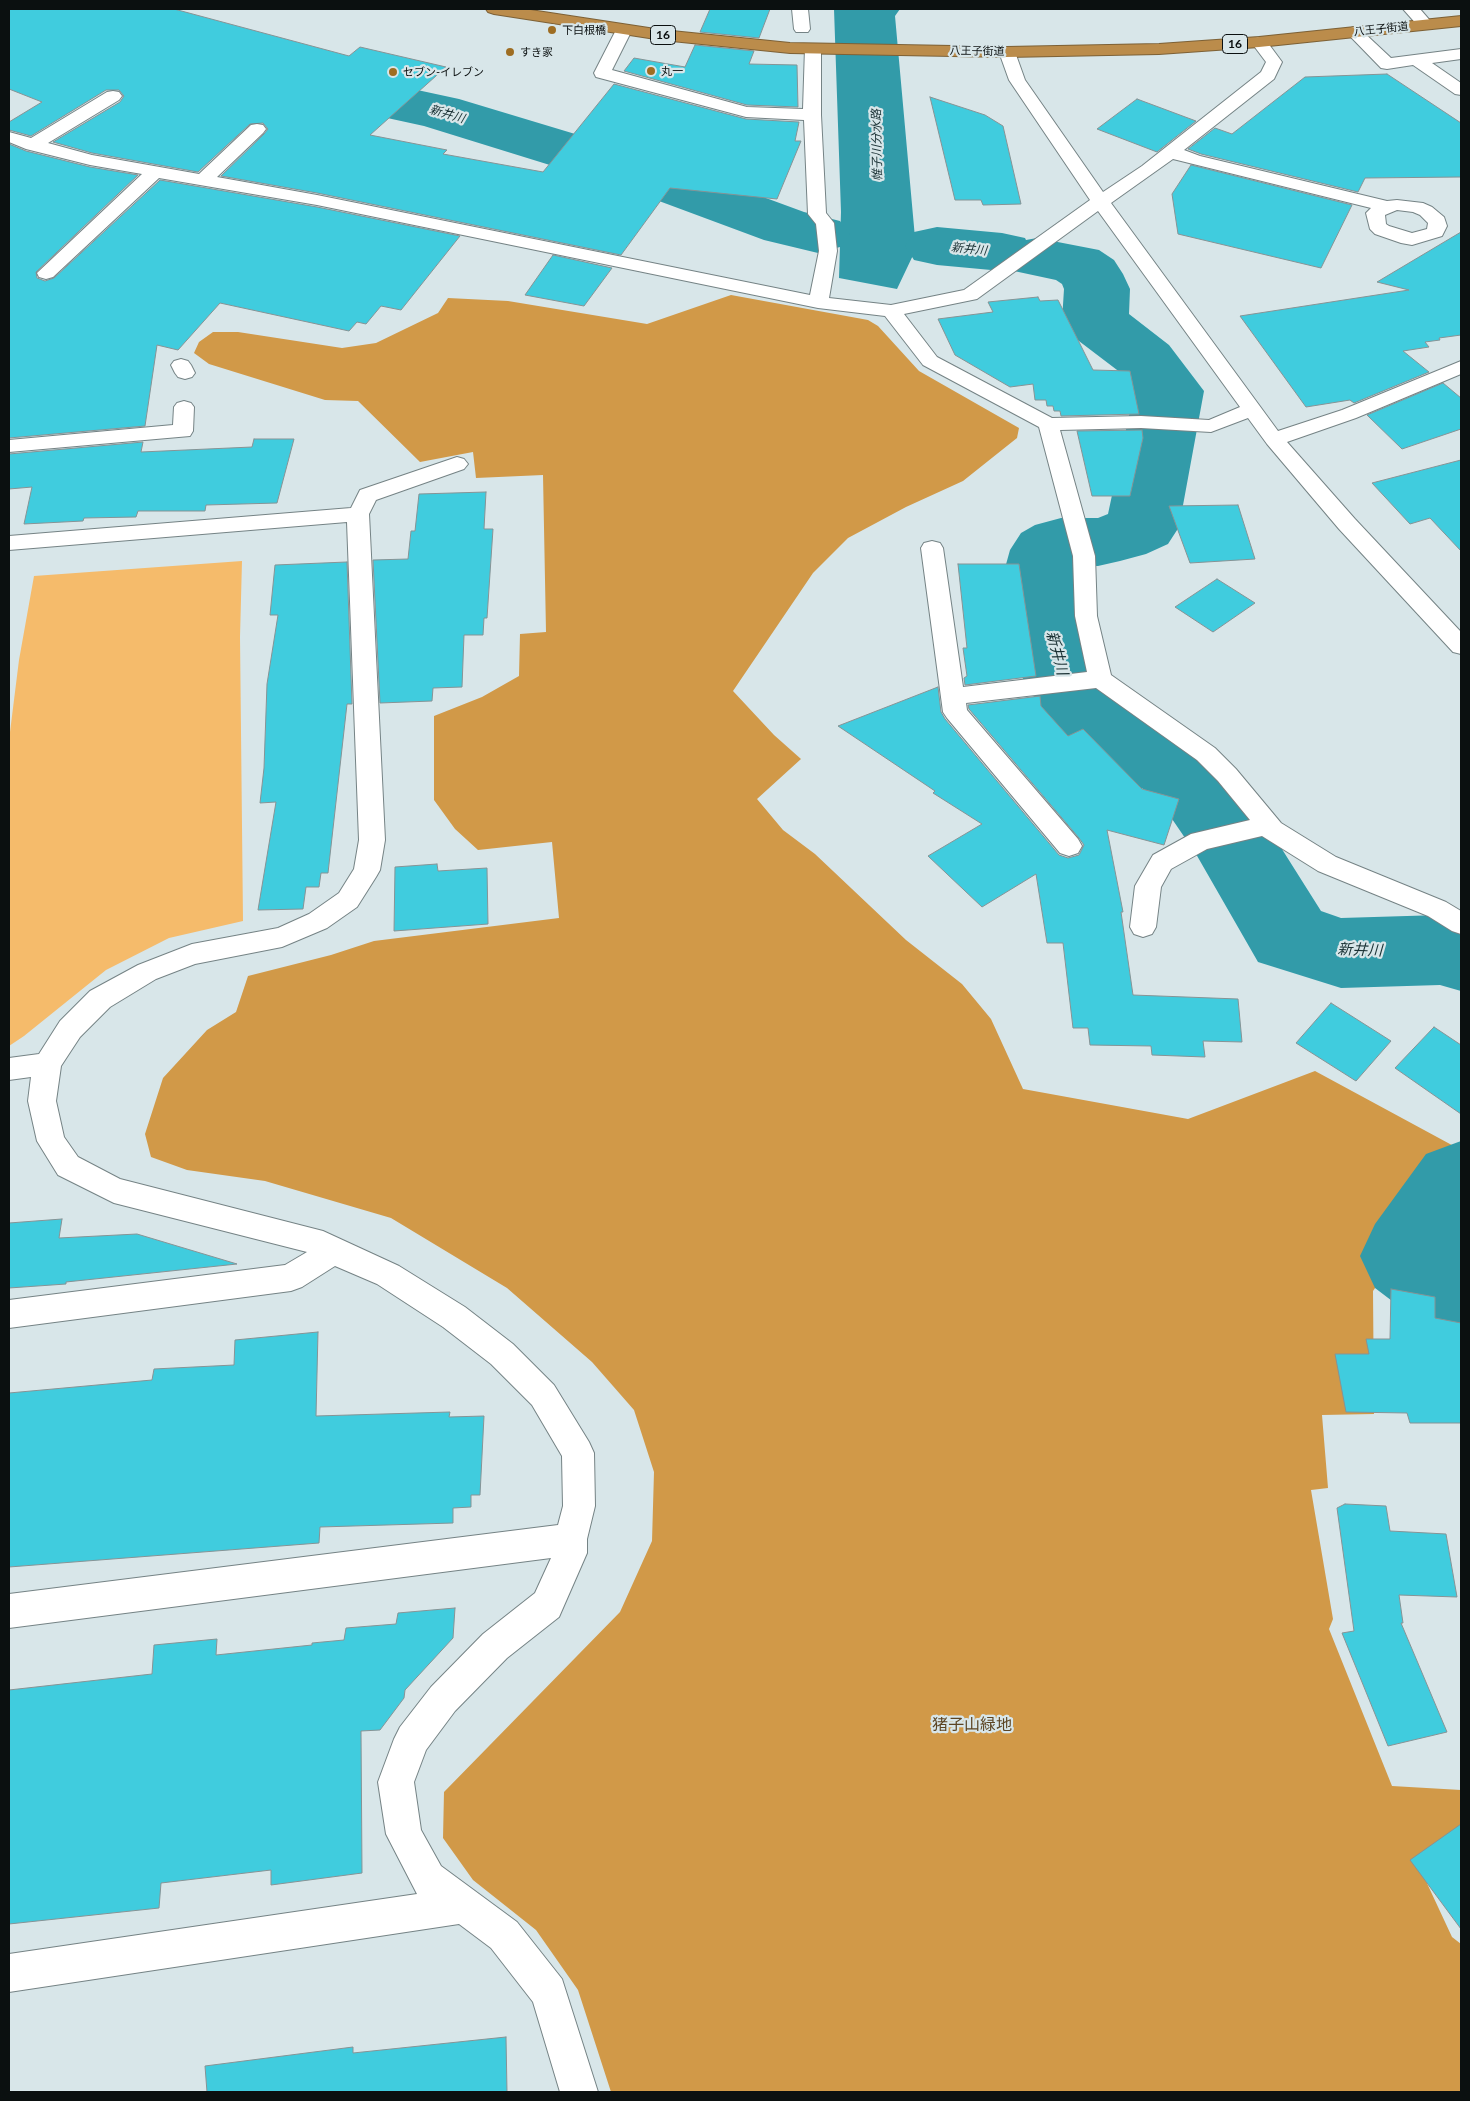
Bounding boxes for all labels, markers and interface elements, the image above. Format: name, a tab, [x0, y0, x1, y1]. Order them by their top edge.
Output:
street label: 八王子街道	[1353, 20, 1409, 38]
place label: 下白根橋	[562, 23, 606, 37]
marker: 下白根橋	[546, 24, 558, 36]
road number: 16	[650, 26, 676, 44]
road number: 16	[1222, 34, 1248, 54]
street label: 八王子街道	[949, 44, 1005, 58]
place label: すき家	[520, 45, 553, 59]
marker: すき家	[504, 46, 516, 58]
place label: 丸一	[661, 64, 683, 78]
place label: セブン-イレブン	[403, 65, 484, 79]
marker: 丸一	[645, 65, 657, 77]
marker: セブン-イレブン	[387, 66, 399, 78]
water label: 新井川	[428, 102, 466, 126]
water label: 帷子川分水路	[869, 109, 885, 181]
water label: 新井川	[950, 240, 988, 258]
water label: 新井川	[1042, 629, 1072, 677]
water label: 新井川	[1337, 940, 1383, 960]
park label: 猪子山緑地	[932, 1715, 1012, 1735]

